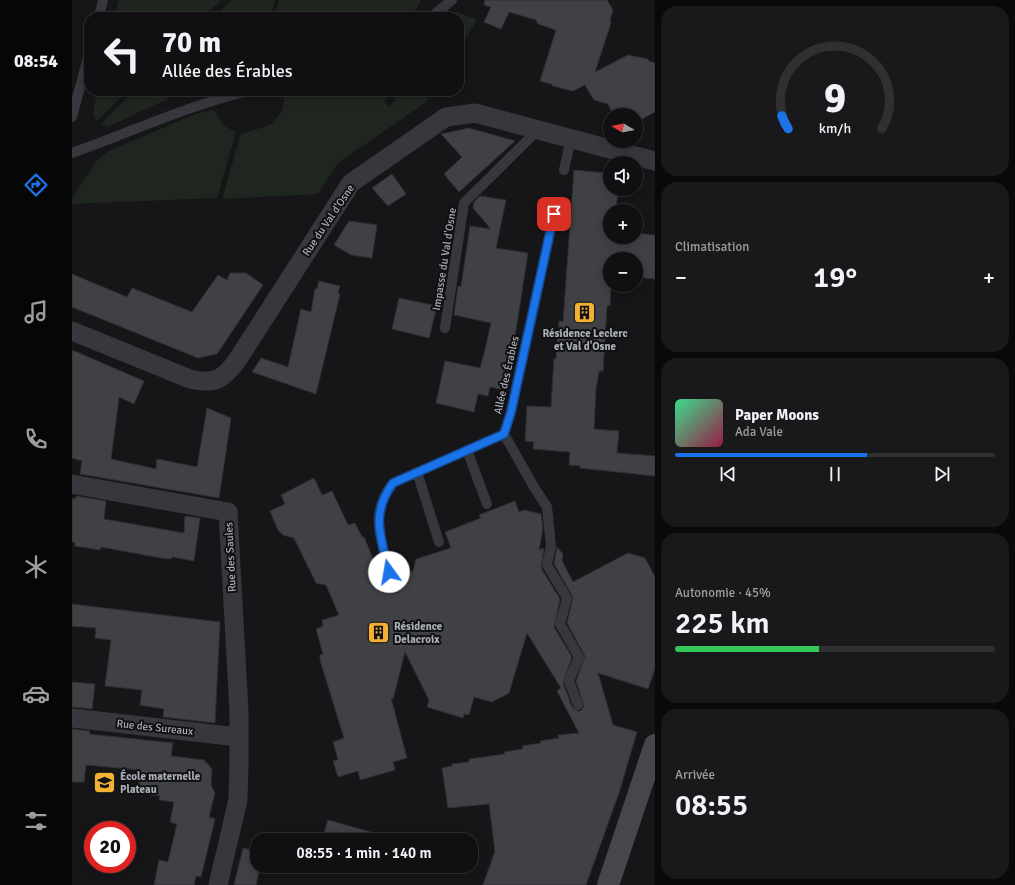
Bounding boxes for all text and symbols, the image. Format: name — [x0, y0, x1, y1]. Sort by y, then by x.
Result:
text: 70 m — [162, 26, 221, 60]
icon: left — [96, 28, 148, 80]
text: 08:54 — [14, 50, 58, 72]
text: Allée des Érables — [162, 60, 293, 82]
text: 9 — [824, 73, 846, 124]
north arrow — [603, 108, 643, 148]
map controls — [603, 108, 643, 292]
text: km/h — [819, 119, 851, 136]
button: sound — [603, 156, 643, 196]
icon: directions — [22, 171, 50, 199]
street label: Rue du Val d'Osne — [300, 182, 357, 258]
pin — [537, 197, 571, 231]
icon: arrive — [543, 203, 565, 225]
button: + — [603, 204, 643, 244]
street label: Impasse du Val d'Osne — [430, 207, 459, 311]
text: Climatisation — [675, 239, 749, 255]
button: − — [603, 252, 643, 292]
text: 19° — [813, 259, 857, 296]
text: − — [675, 264, 687, 291]
text: + — [983, 264, 995, 291]
icon: music — [22, 298, 50, 326]
building icon: Résidence Leclerc et Val d'Osne — [572, 300, 598, 326]
place label: Résidence Leclerc et Val d'Osne — [542, 327, 628, 353]
street label: Allée des Érables — [490, 334, 522, 415]
text: Paper Moons — [735, 406, 819, 424]
text: Ada Vale — [735, 424, 783, 440]
icon: phone — [22, 425, 50, 453]
icon: previous — [717, 463, 739, 485]
icon: pause — [824, 463, 846, 485]
icon: next — [931, 463, 953, 485]
street label: Rue des Saules — [222, 522, 239, 592]
position arrow — [368, 551, 410, 593]
icon: climate — [22, 553, 50, 581]
text: Autonomie · 45% — [675, 585, 771, 601]
text: 225 km — [675, 605, 770, 642]
building icon: Résidence Delacroix — [366, 619, 392, 645]
place label: Résidence Delacroix — [394, 620, 443, 646]
icon: car — [22, 680, 50, 708]
street label: Rue des Sureaux — [116, 717, 194, 738]
text: Arrivée — [675, 767, 715, 783]
school or university icon: École maternelle Plateau — [92, 769, 118, 795]
place label: École maternelle Plateau — [120, 769, 201, 796]
text: 08:55 — [675, 787, 748, 824]
icon: filters — [22, 807, 50, 835]
speed limit sign: 20 — [84, 821, 136, 873]
text: 08:55 · 1 min · 140 m — [297, 844, 431, 862]

